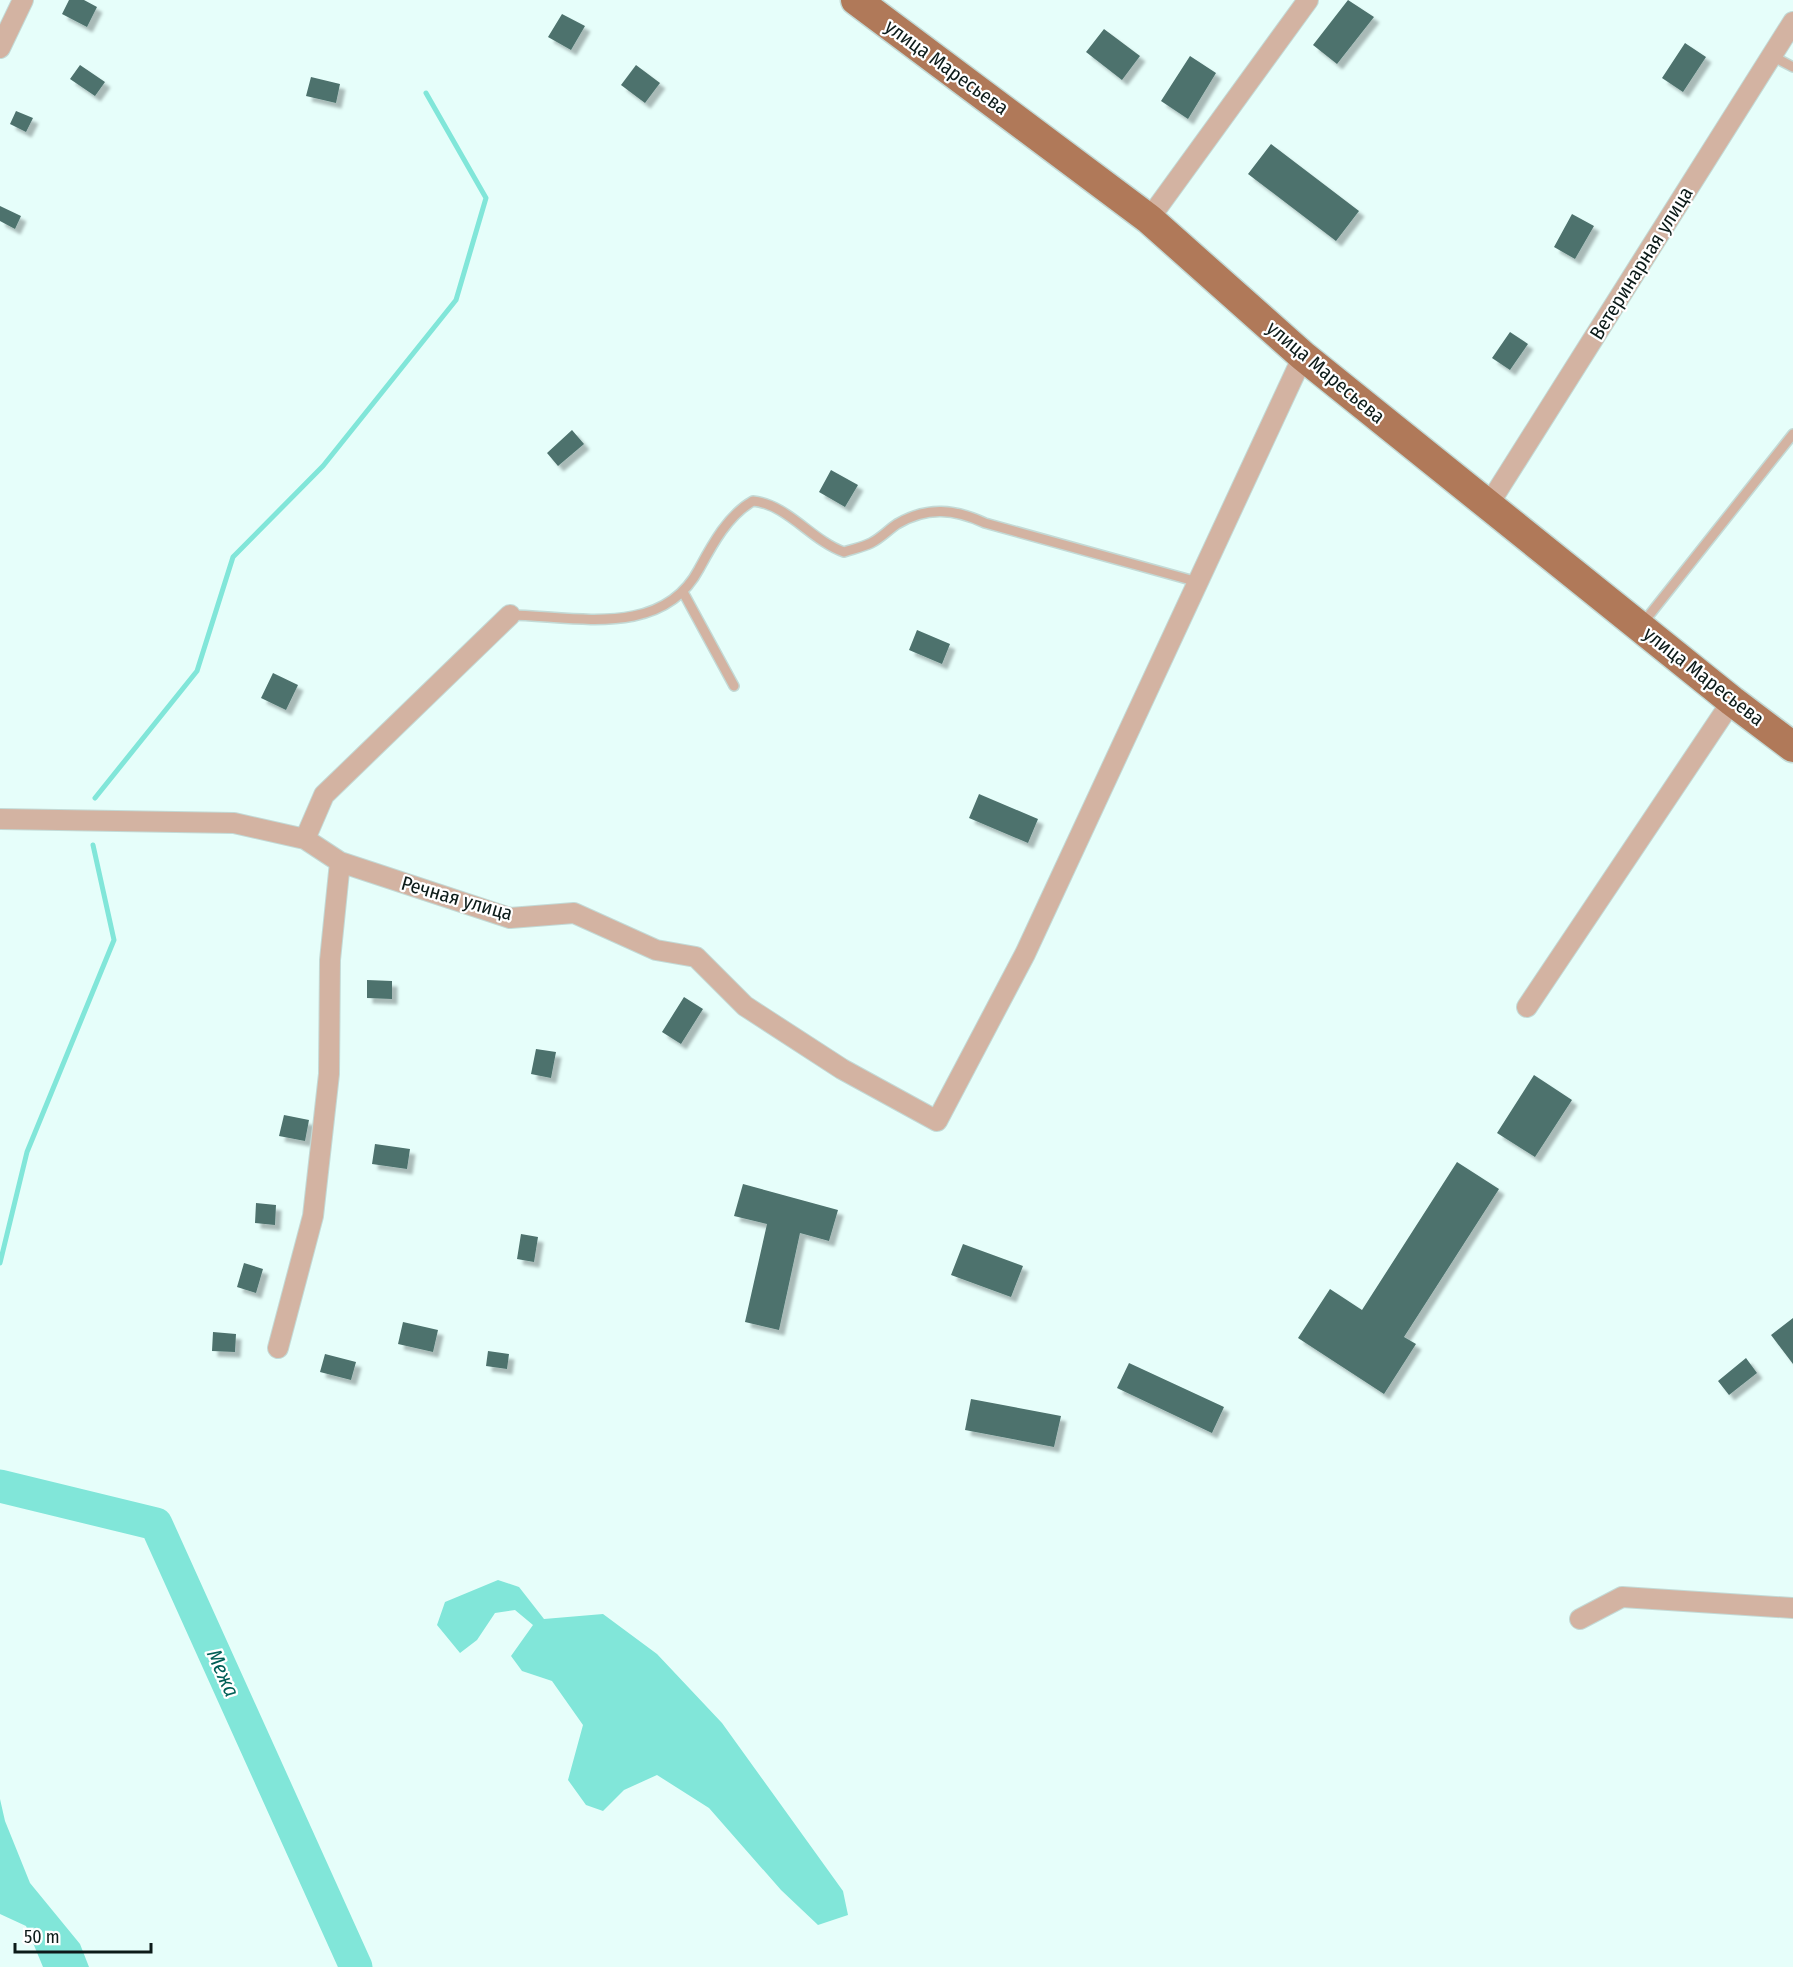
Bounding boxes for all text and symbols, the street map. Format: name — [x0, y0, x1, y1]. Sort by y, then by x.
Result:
street label: улица Маресьева — [881, 14, 1013, 120]
street label: Ветеринарная улица — [1584, 182, 1698, 344]
street label: улица Маресьева — [1262, 316, 1390, 428]
street label: улица Маресьева — [1639, 621, 1769, 731]
street label: Речная улица — [399, 871, 515, 925]
water label: Межа — [201, 1645, 245, 1701]
scale bar — [15, 1916, 152, 1954]
text: 50 m — [24, 1926, 60, 1948]

